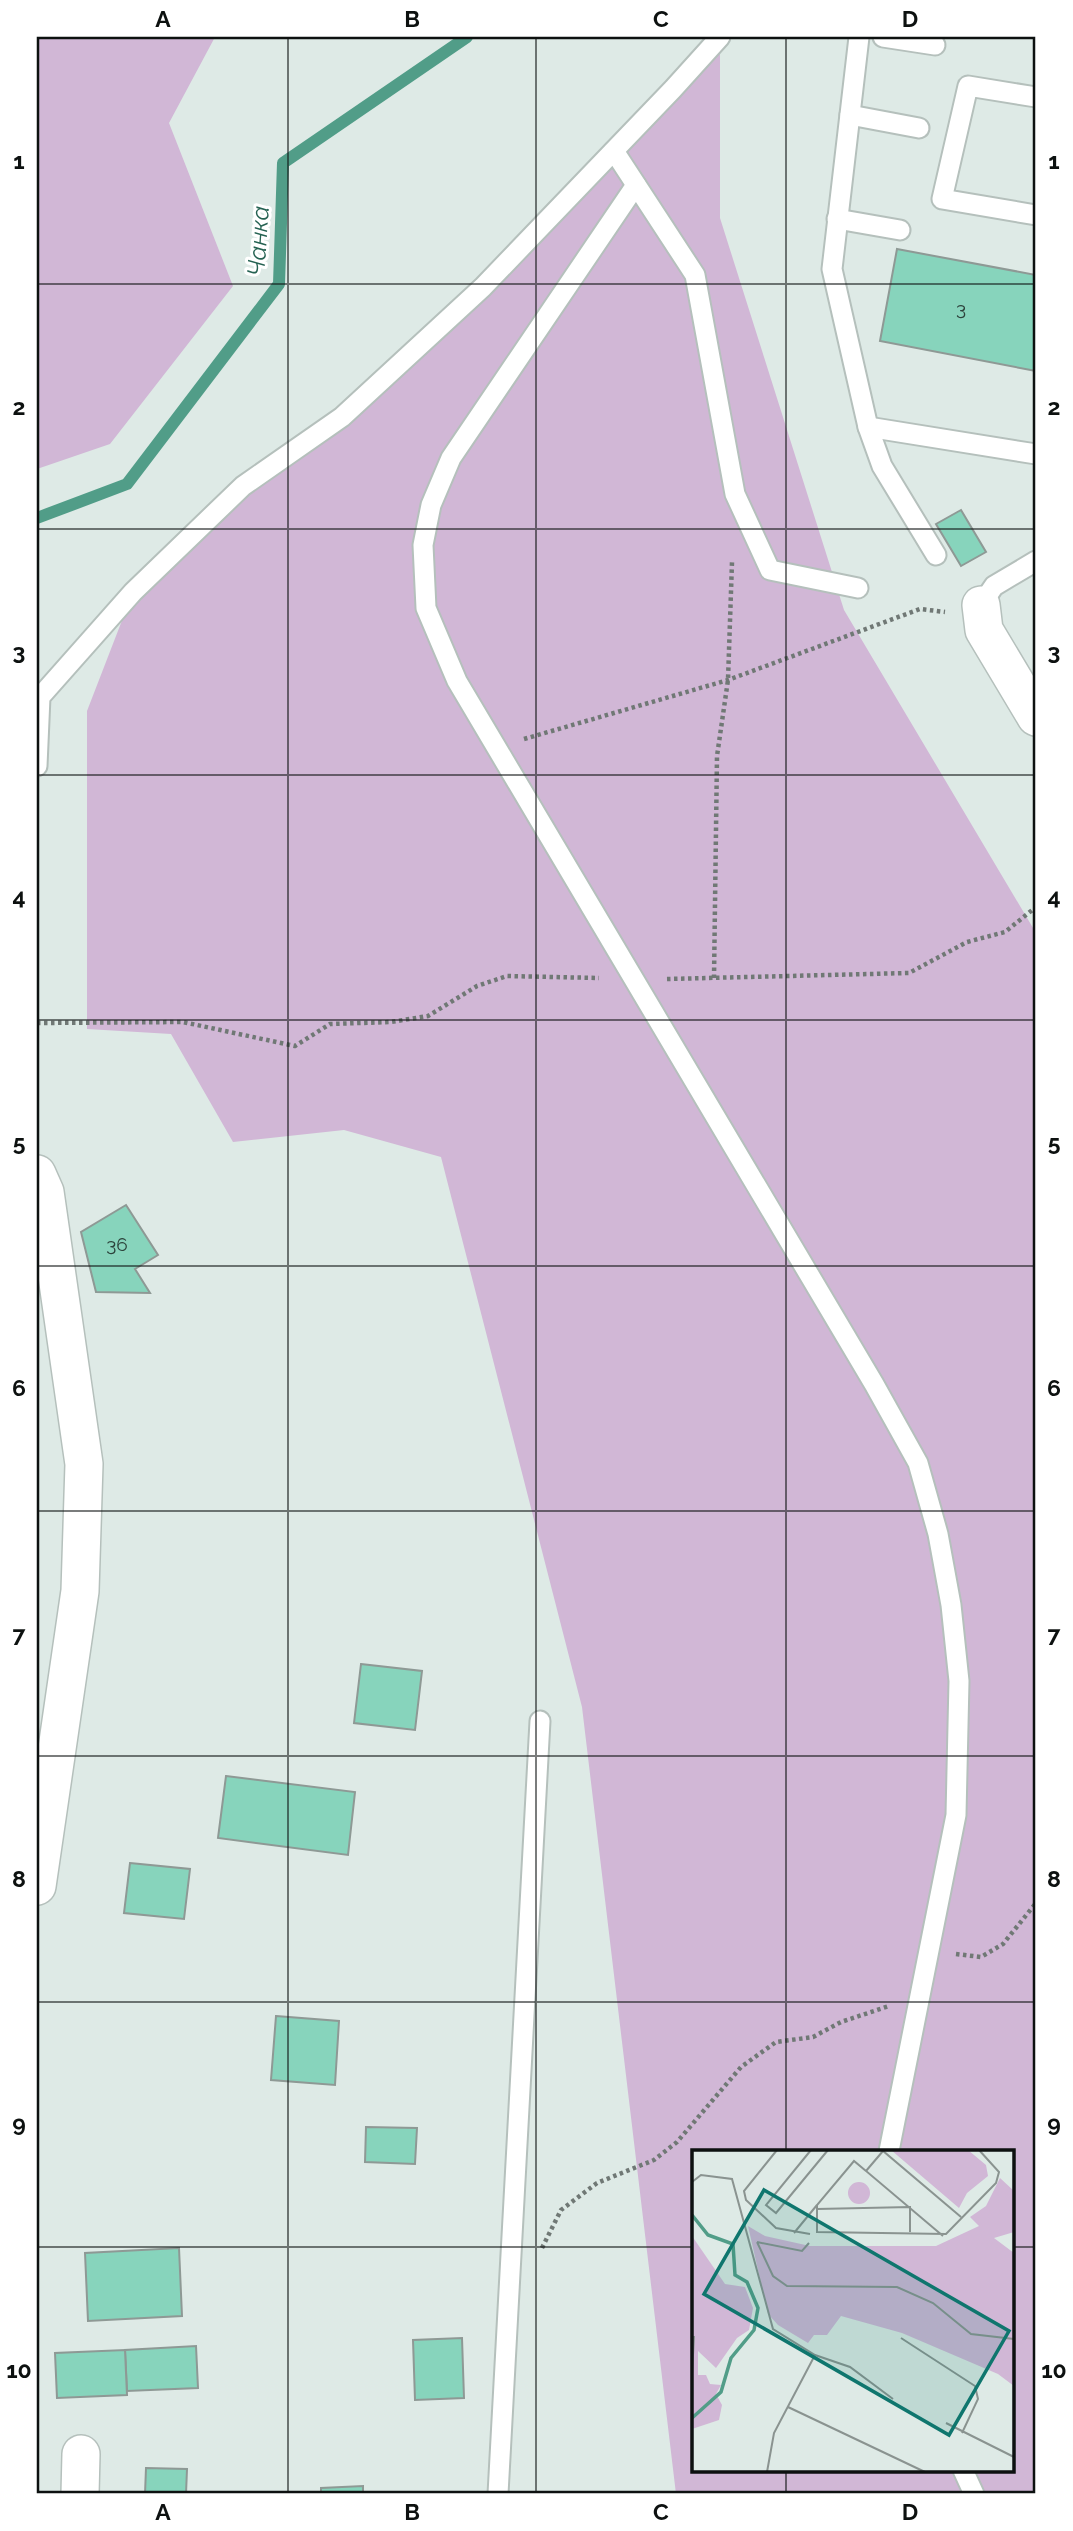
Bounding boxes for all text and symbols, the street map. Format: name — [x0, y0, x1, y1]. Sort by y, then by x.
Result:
text: A — [155, 5, 171, 32]
text: B — [404, 5, 420, 32]
text: C — [653, 5, 669, 32]
text: D — [902, 5, 918, 32]
text: 1 — [13, 147, 25, 174]
text: 1 — [1048, 147, 1060, 174]
water label: Чанка — [241, 205, 275, 277]
house number: 3 — [956, 297, 966, 319]
text: 2 — [13, 393, 25, 420]
text: 2 — [1048, 393, 1060, 420]
text: 3 — [13, 638, 25, 665]
text: 3 — [1048, 638, 1060, 665]
text: 4 — [12, 883, 26, 910]
text: 4 — [1047, 883, 1061, 910]
text: 5 — [13, 1129, 26, 1156]
text: 5 — [1048, 1129, 1061, 1156]
house number: 36 — [106, 1233, 128, 1255]
text: 6 — [12, 1374, 26, 1401]
text: 6 — [1047, 1374, 1061, 1401]
text: 7 — [13, 1620, 26, 1647]
text: 7 — [1048, 1620, 1061, 1647]
text: 8 — [12, 1865, 26, 1892]
text: 8 — [1047, 1865, 1061, 1892]
text: 9 — [12, 2110, 26, 2137]
text: 9 — [1047, 2110, 1061, 2137]
inset map — [692, 2150, 1014, 2472]
text: 10 — [6, 2356, 32, 2383]
text: 10 — [1041, 2356, 1067, 2383]
text: A — [155, 2498, 171, 2525]
text: B — [404, 2498, 420, 2525]
text: C — [653, 2498, 669, 2525]
text: D — [902, 2498, 918, 2525]

